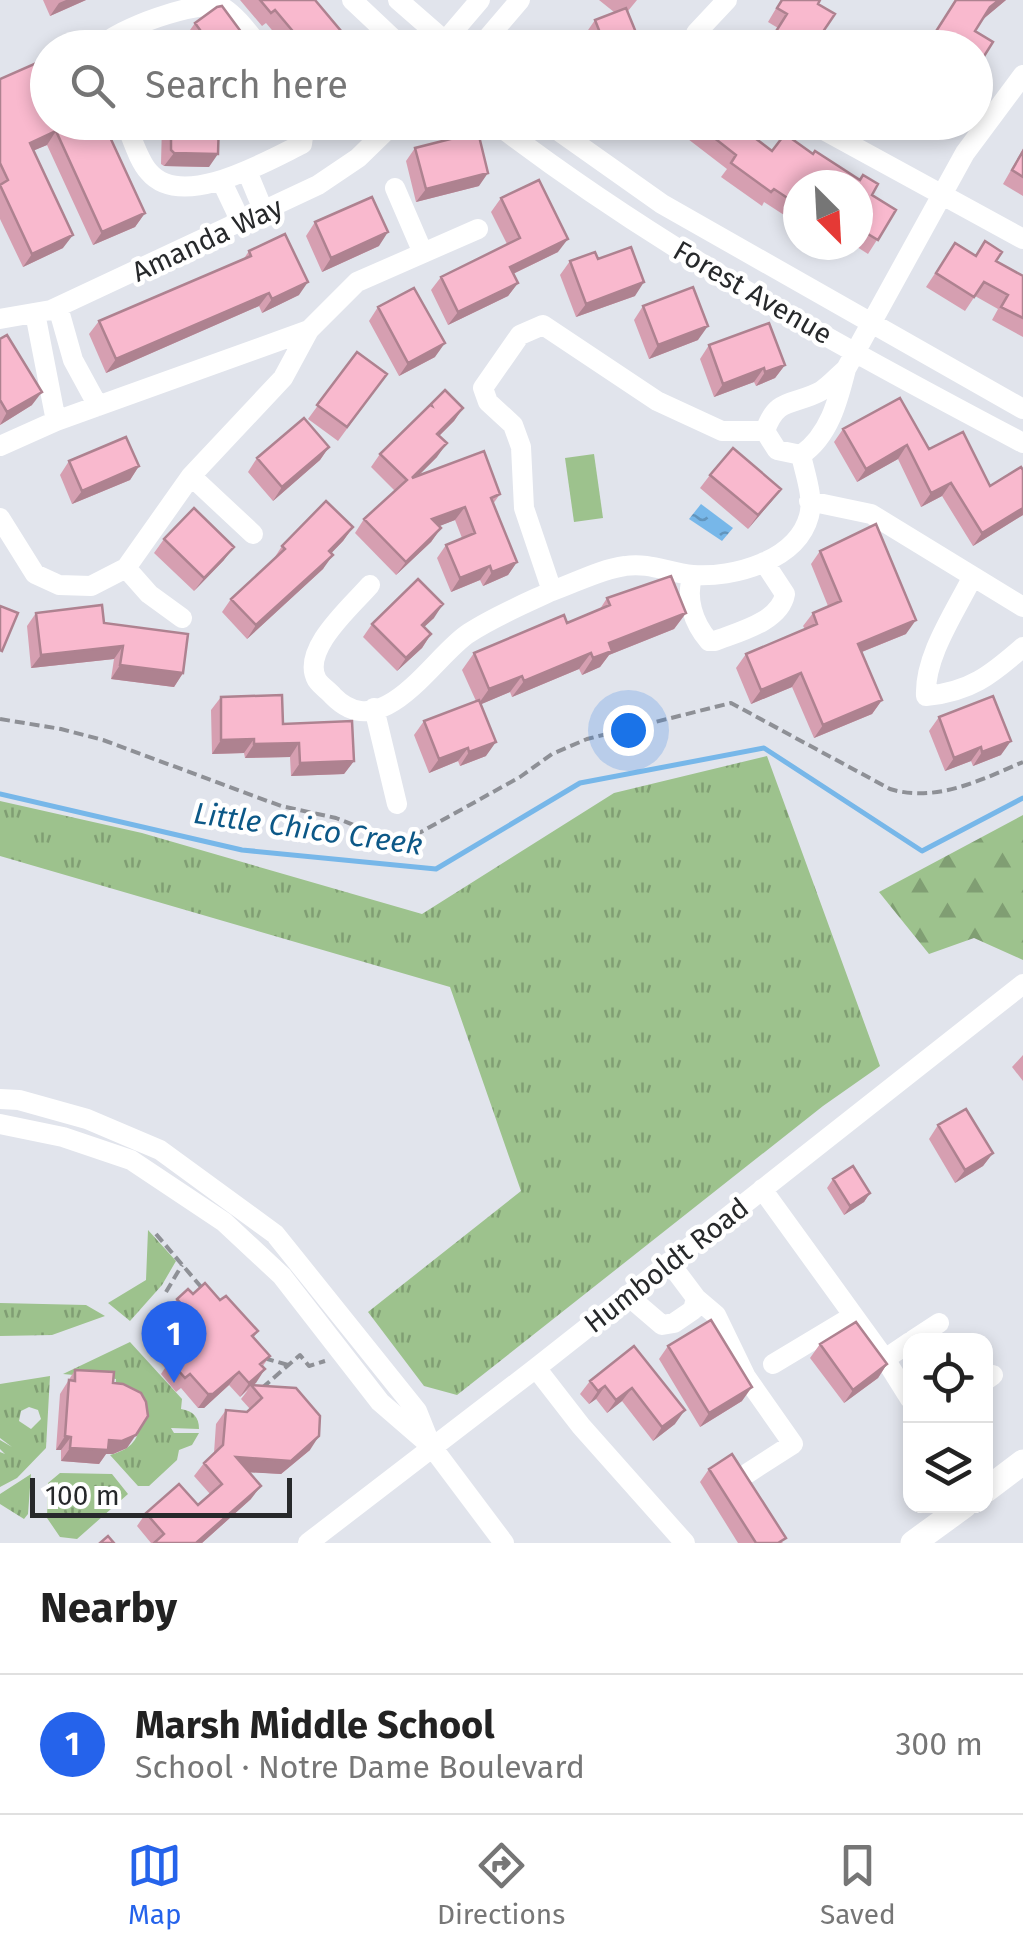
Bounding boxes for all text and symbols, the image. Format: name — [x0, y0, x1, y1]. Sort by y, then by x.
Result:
search box — [30, 30, 993, 140]
icon: search — [65, 58, 120, 113]
text: Search here — [145, 62, 348, 108]
north arrow — [783, 170, 873, 260]
street label: Amanda Way — [127, 190, 288, 289]
street label: Forest Avenue — [667, 234, 838, 351]
your location — [603, 705, 654, 756]
water label: Little Chico Creek — [191, 795, 425, 863]
street label: Humboldt Road — [578, 1191, 755, 1340]
pin: 1 — [142, 1300, 206, 1383]
map controls — [903, 1333, 993, 1513]
button: locate — [903, 1333, 993, 1423]
button: layers — [903, 1423, 993, 1513]
scale bar — [30, 1473, 292, 1518]
text: 100 m — [45, 1479, 120, 1512]
text: Nearby — [40, 1583, 177, 1633]
text: Marsh Middle School — [135, 1702, 495, 1748]
text: 1 — [65, 1725, 80, 1763]
text: 300 m — [895, 1725, 983, 1763]
text: School · Notre Dame Boulevard — [135, 1748, 585, 1786]
tab: Map — [127, 1838, 182, 1931]
tab: Directions — [437, 1838, 565, 1931]
tab: Saved — [820, 1838, 896, 1931]

